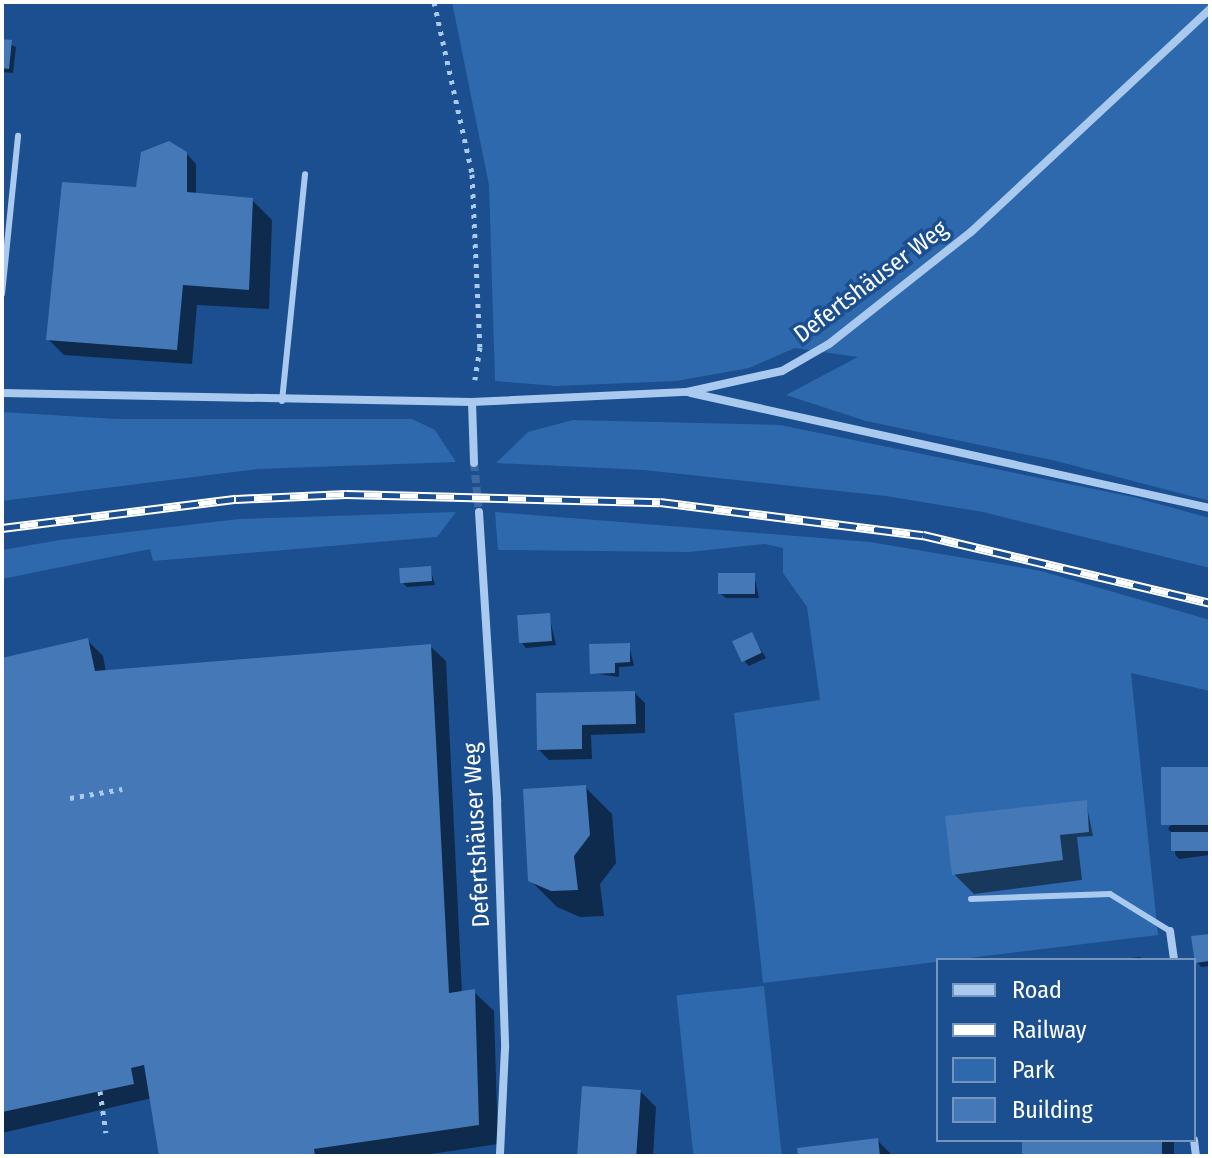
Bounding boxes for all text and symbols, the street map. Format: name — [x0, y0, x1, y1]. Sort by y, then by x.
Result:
street label: Defertshäuser Weg — [788, 215, 954, 349]
street label: Defertshäuser Weg — [458, 742, 496, 928]
legend — [936, 958, 1196, 1142]
text: Road — [1012, 976, 1062, 1004]
text: Railway — [1012, 1016, 1087, 1044]
text: Park — [1012, 1056, 1055, 1084]
text: Building — [1012, 1096, 1093, 1124]

